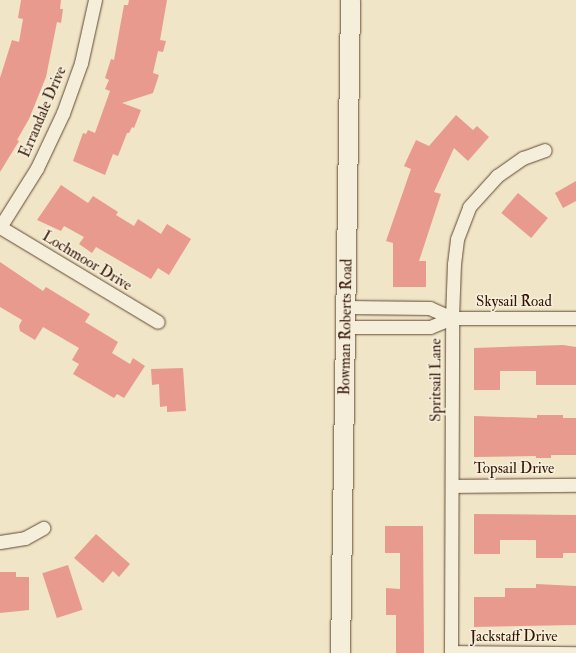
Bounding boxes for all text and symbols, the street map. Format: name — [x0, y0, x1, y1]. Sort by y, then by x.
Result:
street label: Errandale Drive — [16, 64, 70, 160]
street label: Lochmoor Drive — [39, 227, 135, 295]
street label: Bowman Roberts Road — [336, 259, 356, 395]
street label: Skysail Road — [476, 293, 552, 311]
street label: Spritsail Lane — [427, 338, 445, 422]
street label: Topsail Drive — [474, 460, 554, 478]
street label: Jackstaff Drive — [470, 628, 558, 646]

